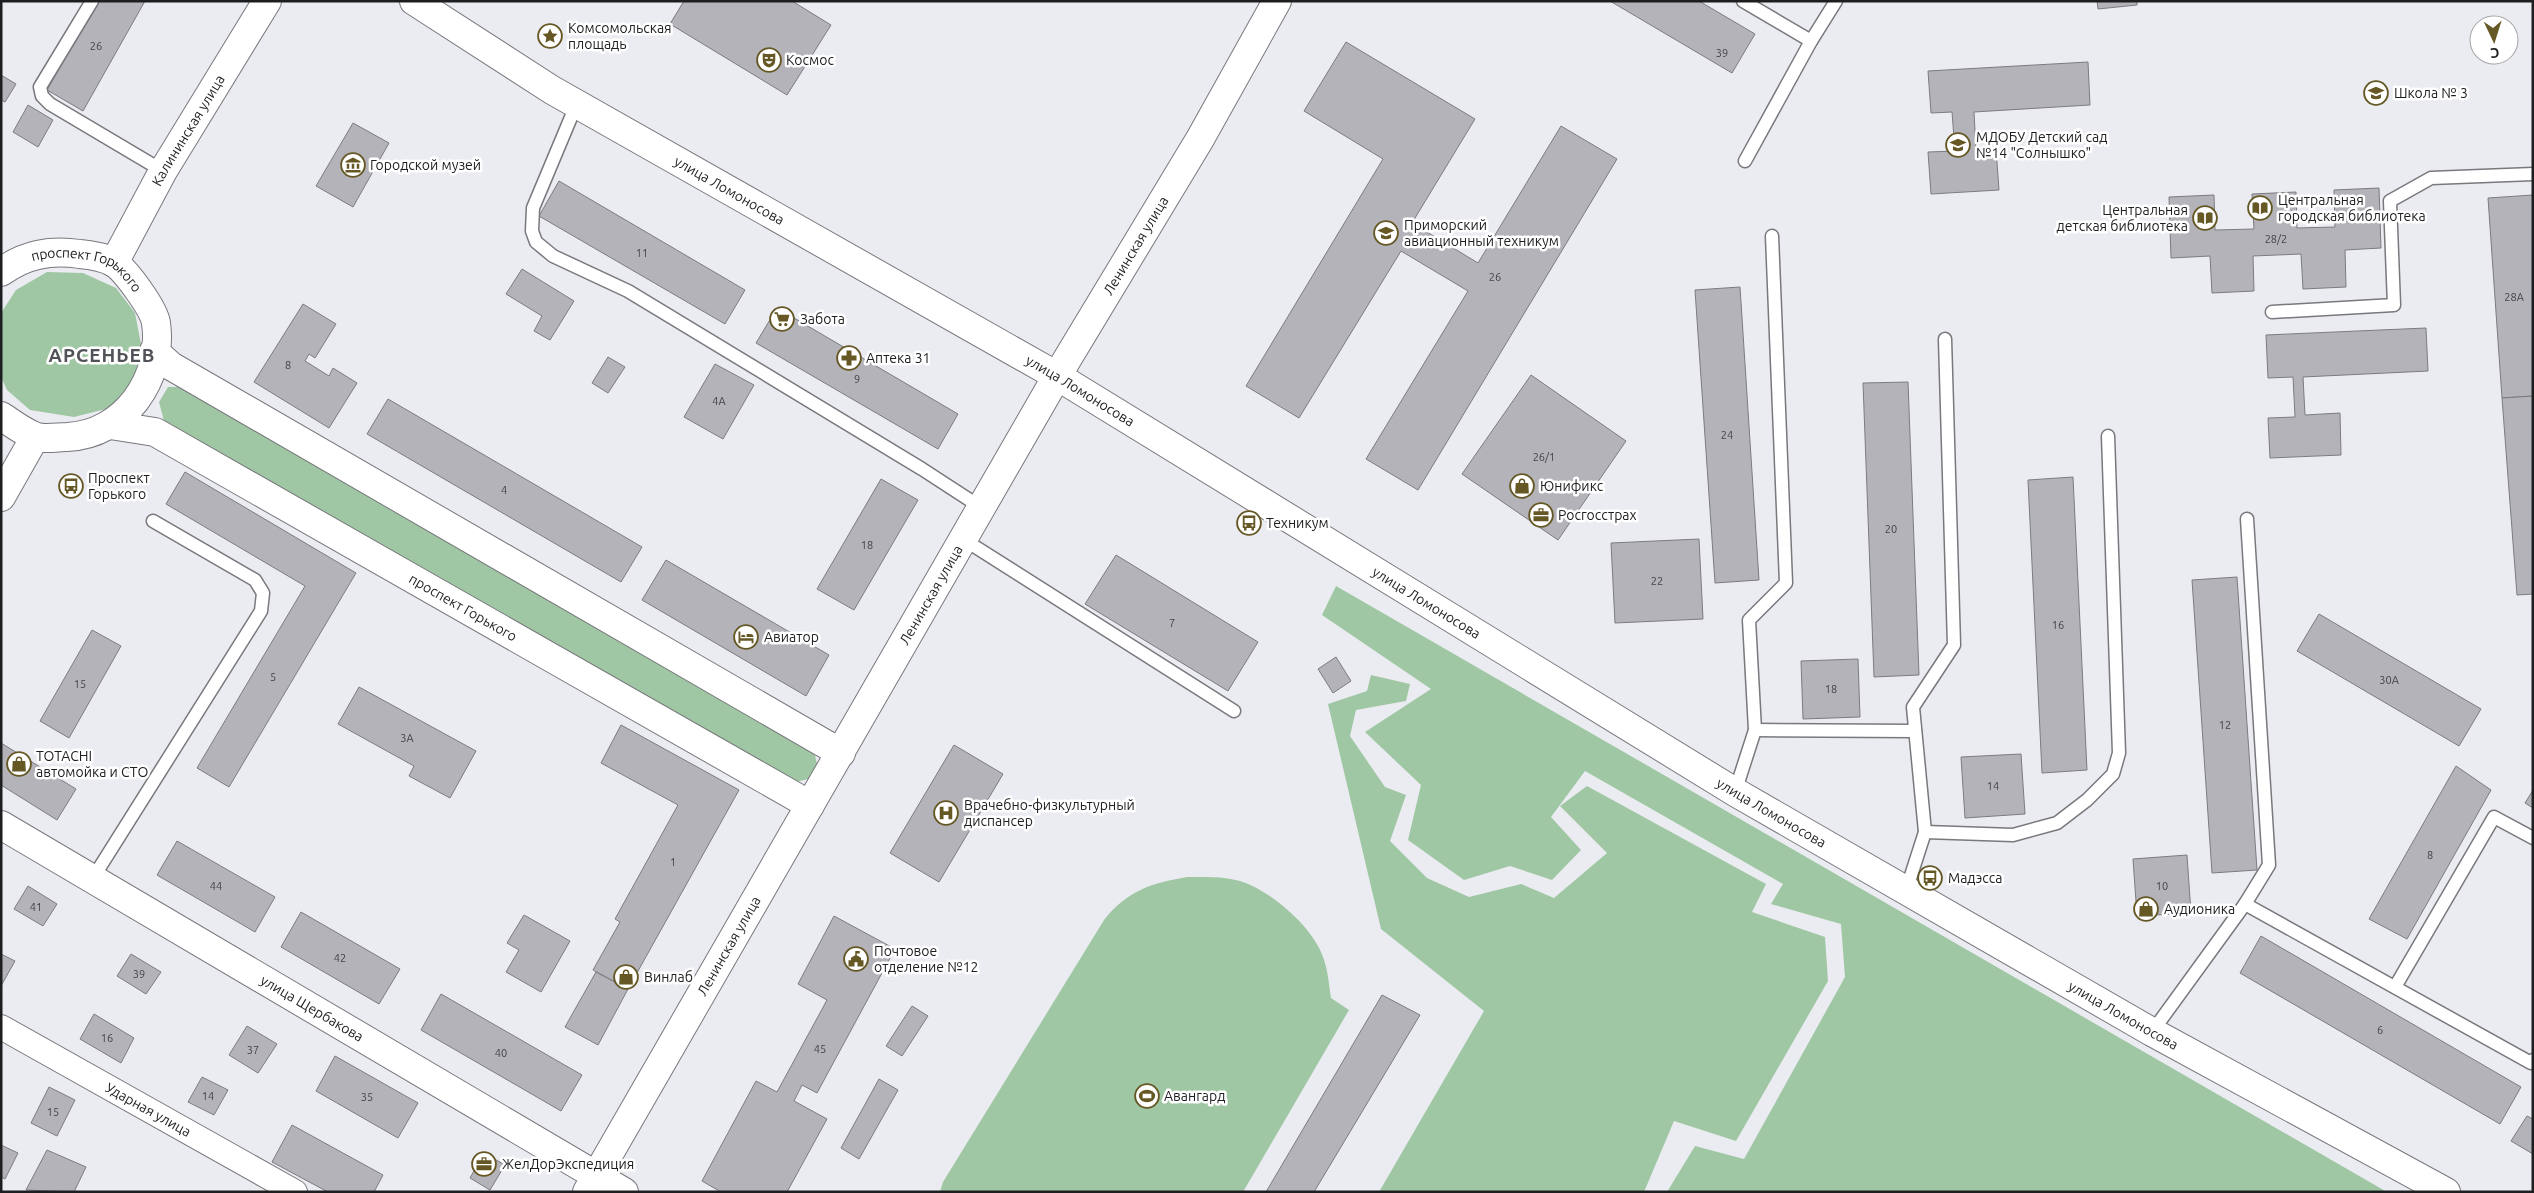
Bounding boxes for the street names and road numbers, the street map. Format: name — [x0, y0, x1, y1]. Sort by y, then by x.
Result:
street label: Калининская улица — [149, 72, 228, 189]
street label: улица Ломоносова — [671, 153, 787, 228]
street label: Ленинская улица — [1100, 193, 1172, 298]
street label: проспект Горького — [29, 245, 145, 295]
street label: улица Ломоносова — [1023, 352, 1137, 430]
street label: Ленинская улица — [896, 542, 966, 648]
street label: улица Ломоносова — [1369, 563, 1483, 642]
street label: проспект Горького — [406, 570, 520, 644]
street label: улица Ломоносова — [1714, 775, 1829, 851]
street label: Ленинская улица — [694, 893, 764, 998]
street label: улица Щербакова — [258, 972, 366, 1045]
street label: улица Ломоносова — [2066, 978, 2181, 1053]
street label: Ударная улица — [103, 1079, 194, 1140]

